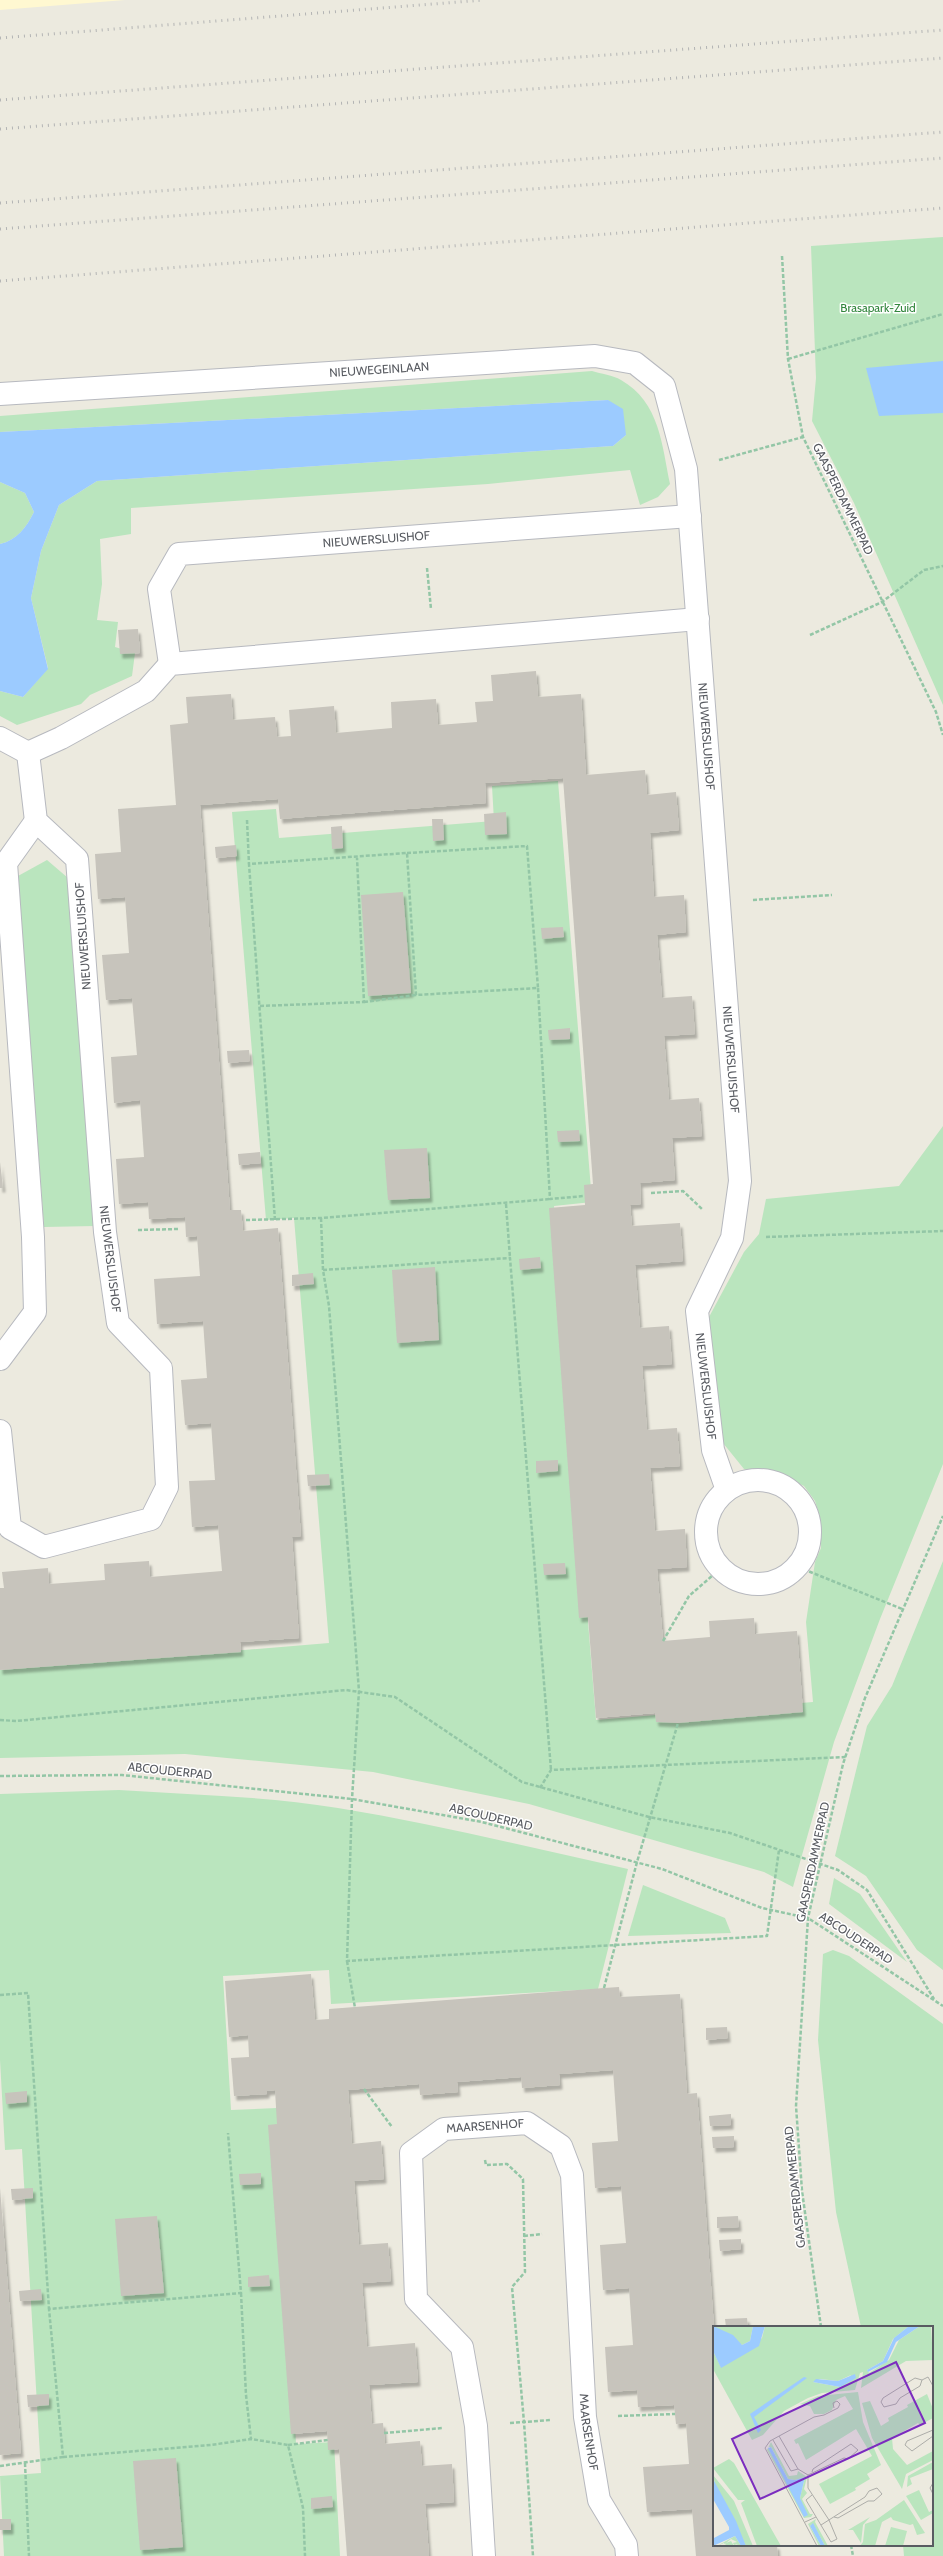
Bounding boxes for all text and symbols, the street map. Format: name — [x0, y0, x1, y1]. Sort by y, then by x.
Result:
park label: Brasapark-Zuid — [840, 300, 916, 315]
street label: NIEUWEGEINLAAN — [329, 359, 430, 380]
street label: GAASPERDAMMERPAD — [810, 440, 877, 557]
street label: NIEUWERSLUISHOF — [322, 527, 431, 550]
street label: NIEUWERSLUISHOF — [695, 682, 718, 791]
street label: NIEUWERSLUISHOF — [71, 881, 94, 990]
street label: NIEUWERSLUISHOF — [720, 1005, 743, 1115]
street label: NIEUWERSLUISHOF — [96, 1205, 125, 1314]
street label: NIEUWERSLUISHOF — [693, 1332, 720, 1441]
street label: ABCOUDERPAD — [127, 1759, 213, 1782]
street label: ABCOUDERPAD — [448, 1800, 534, 1833]
street label: GAASPERDAMMERPAD — [792, 1800, 833, 1923]
street label: ABCOUDERPAD — [817, 1908, 896, 1967]
street label: MAARSENHOF — [446, 2115, 525, 2136]
street label: GAASPERDAMMERPAD — [781, 2125, 808, 2249]
inset map — [713, 2326, 933, 2546]
street label: MAARSENHOF — [577, 2393, 602, 2473]

